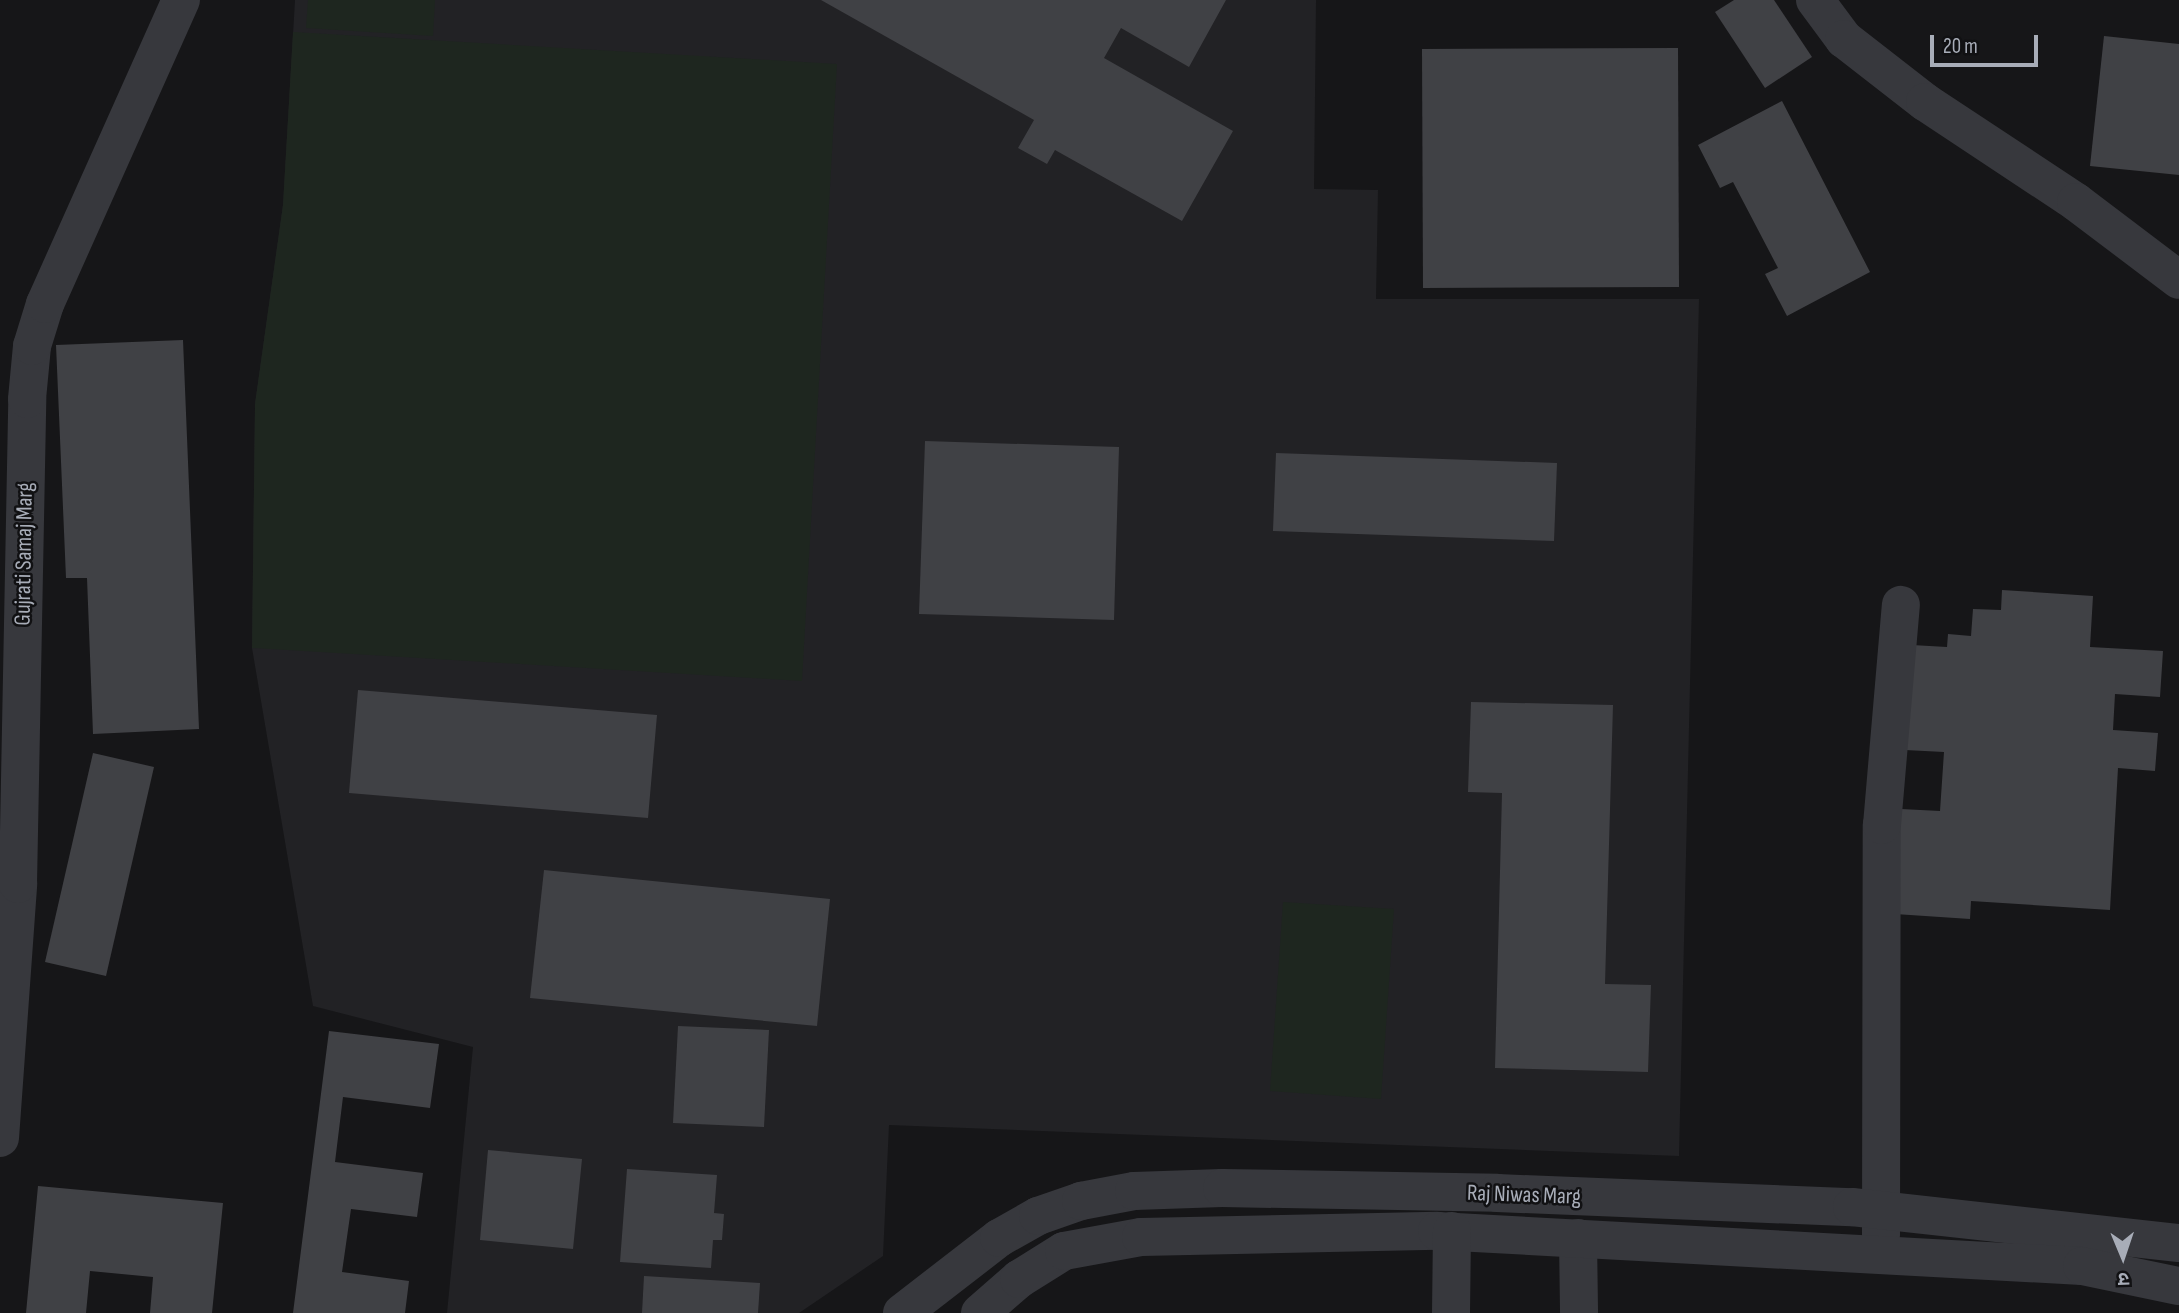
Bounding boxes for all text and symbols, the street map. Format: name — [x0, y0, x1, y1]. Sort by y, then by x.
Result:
scale bar — [1934, 21, 2042, 65]
text: 20 m — [1943, 34, 1978, 59]
street label: Gujrati Samaj Marg — [9, 482, 39, 626]
street label: Raj Niwas Marg — [1467, 1179, 1581, 1211]
north arrow — [2088, 1222, 2158, 1292]
text: उ — [2118, 1267, 2130, 1290]

